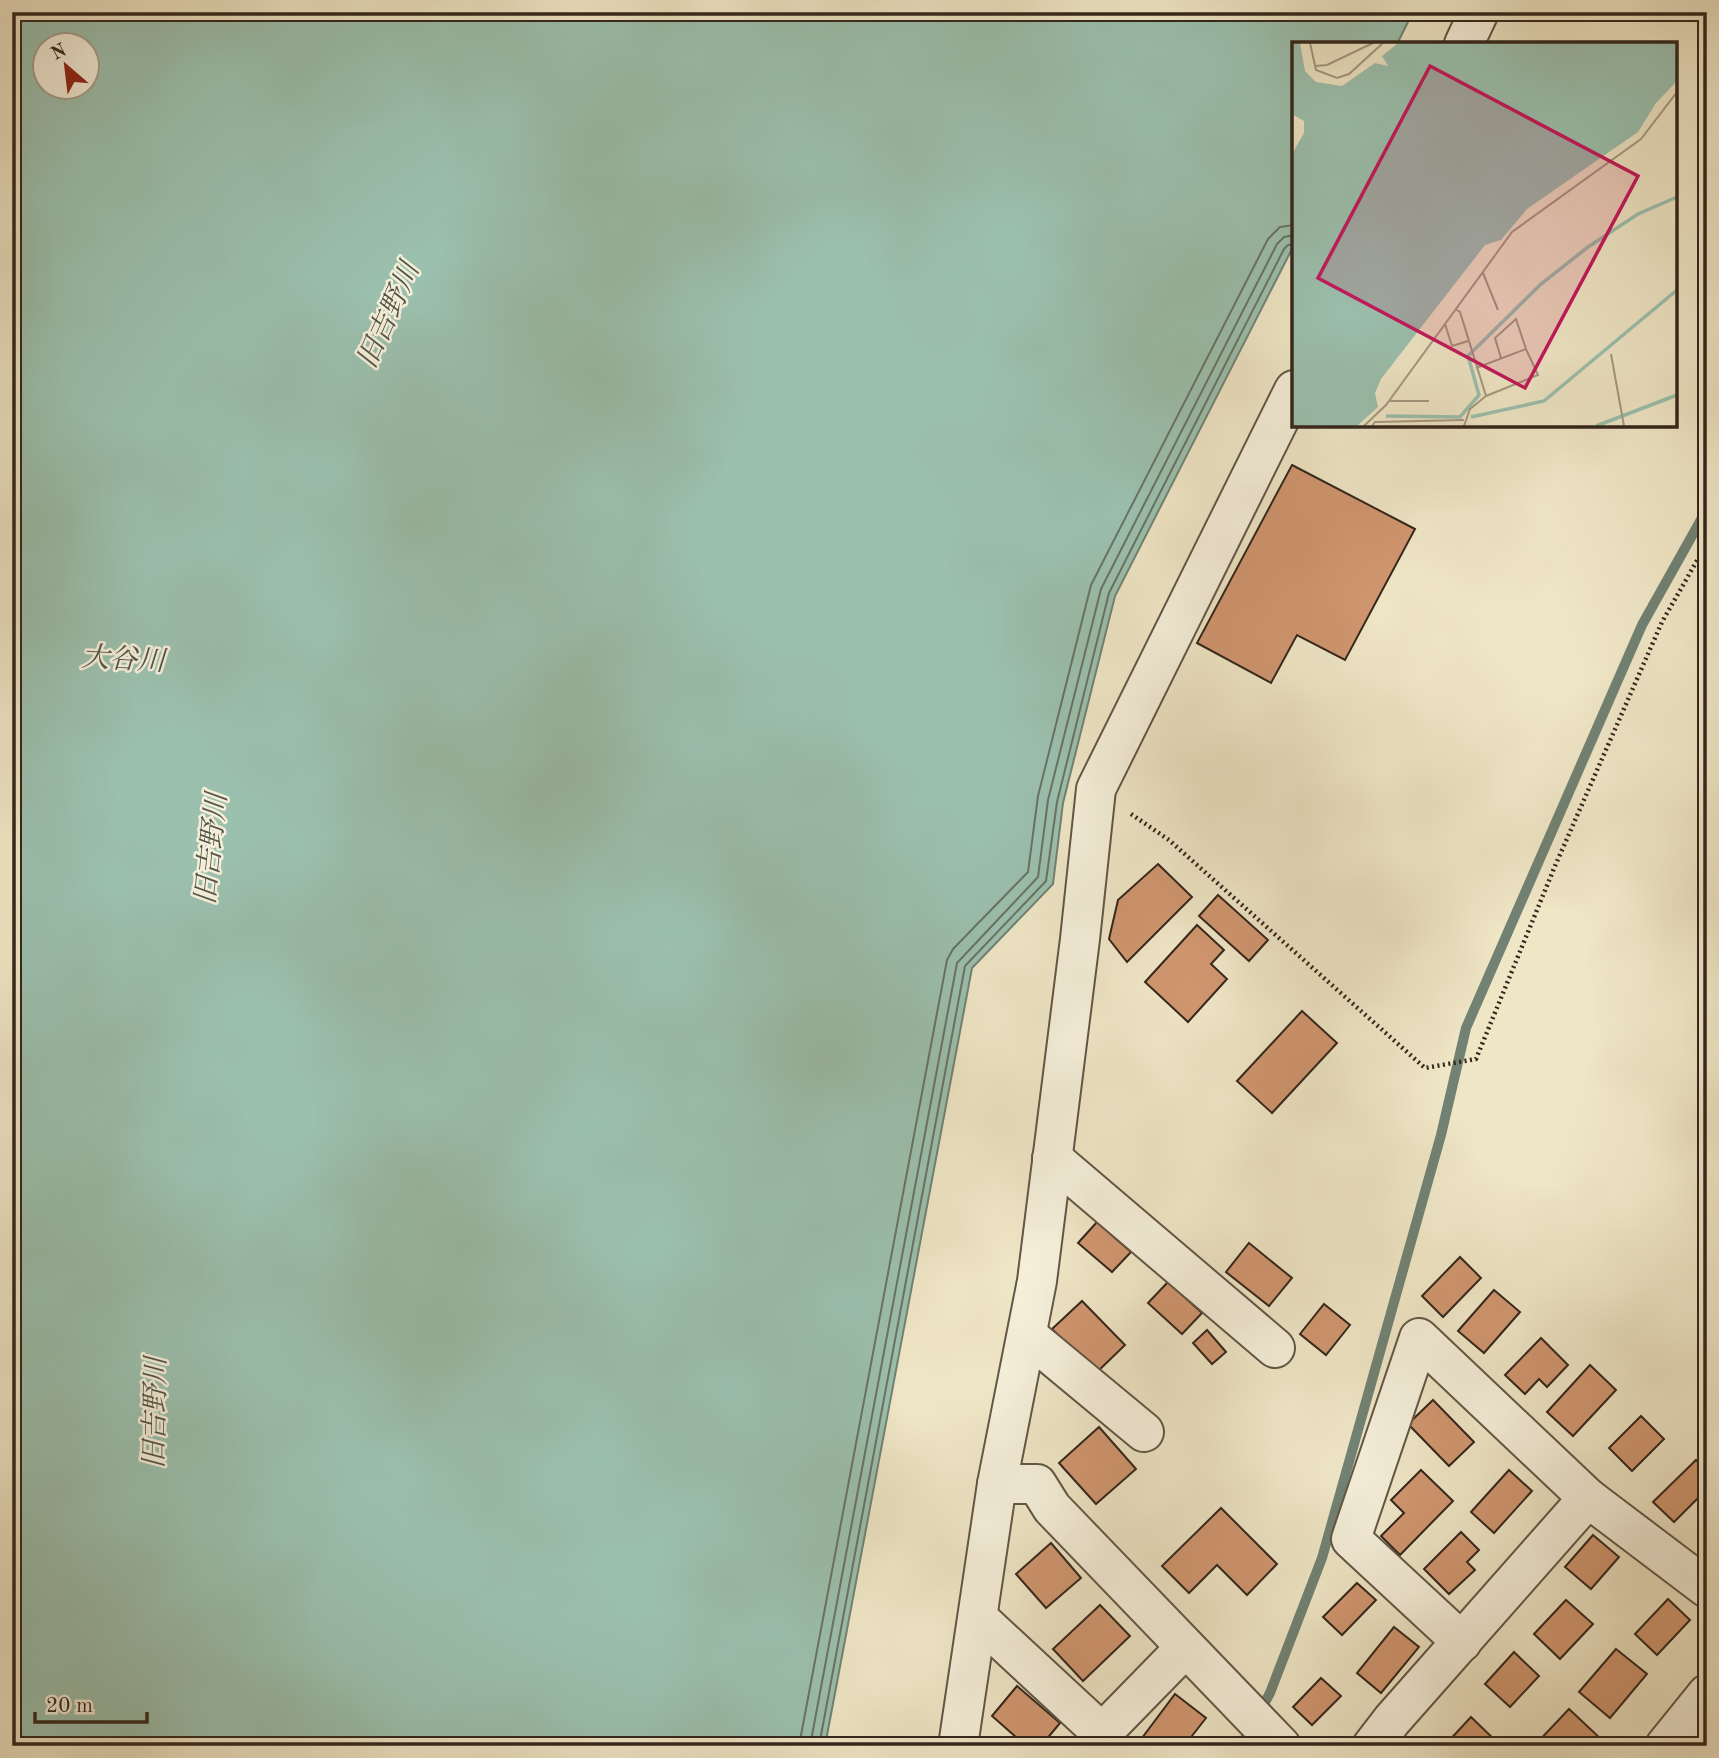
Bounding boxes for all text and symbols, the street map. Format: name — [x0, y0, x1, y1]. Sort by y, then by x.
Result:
north arrow — [32, 32, 102, 102]
text: N — [48, 41, 70, 65]
inset map — [1292, 42, 1677, 427]
water label: 旧吉野川 — [352, 255, 427, 373]
water label: 大谷川 — [80, 642, 169, 677]
water label: 旧吉野川 — [190, 789, 233, 906]
water label: 旧吉野川 — [139, 1354, 172, 1469]
scale bar — [35, 1681, 147, 1725]
text: 20 m — [46, 1696, 93, 1717]

